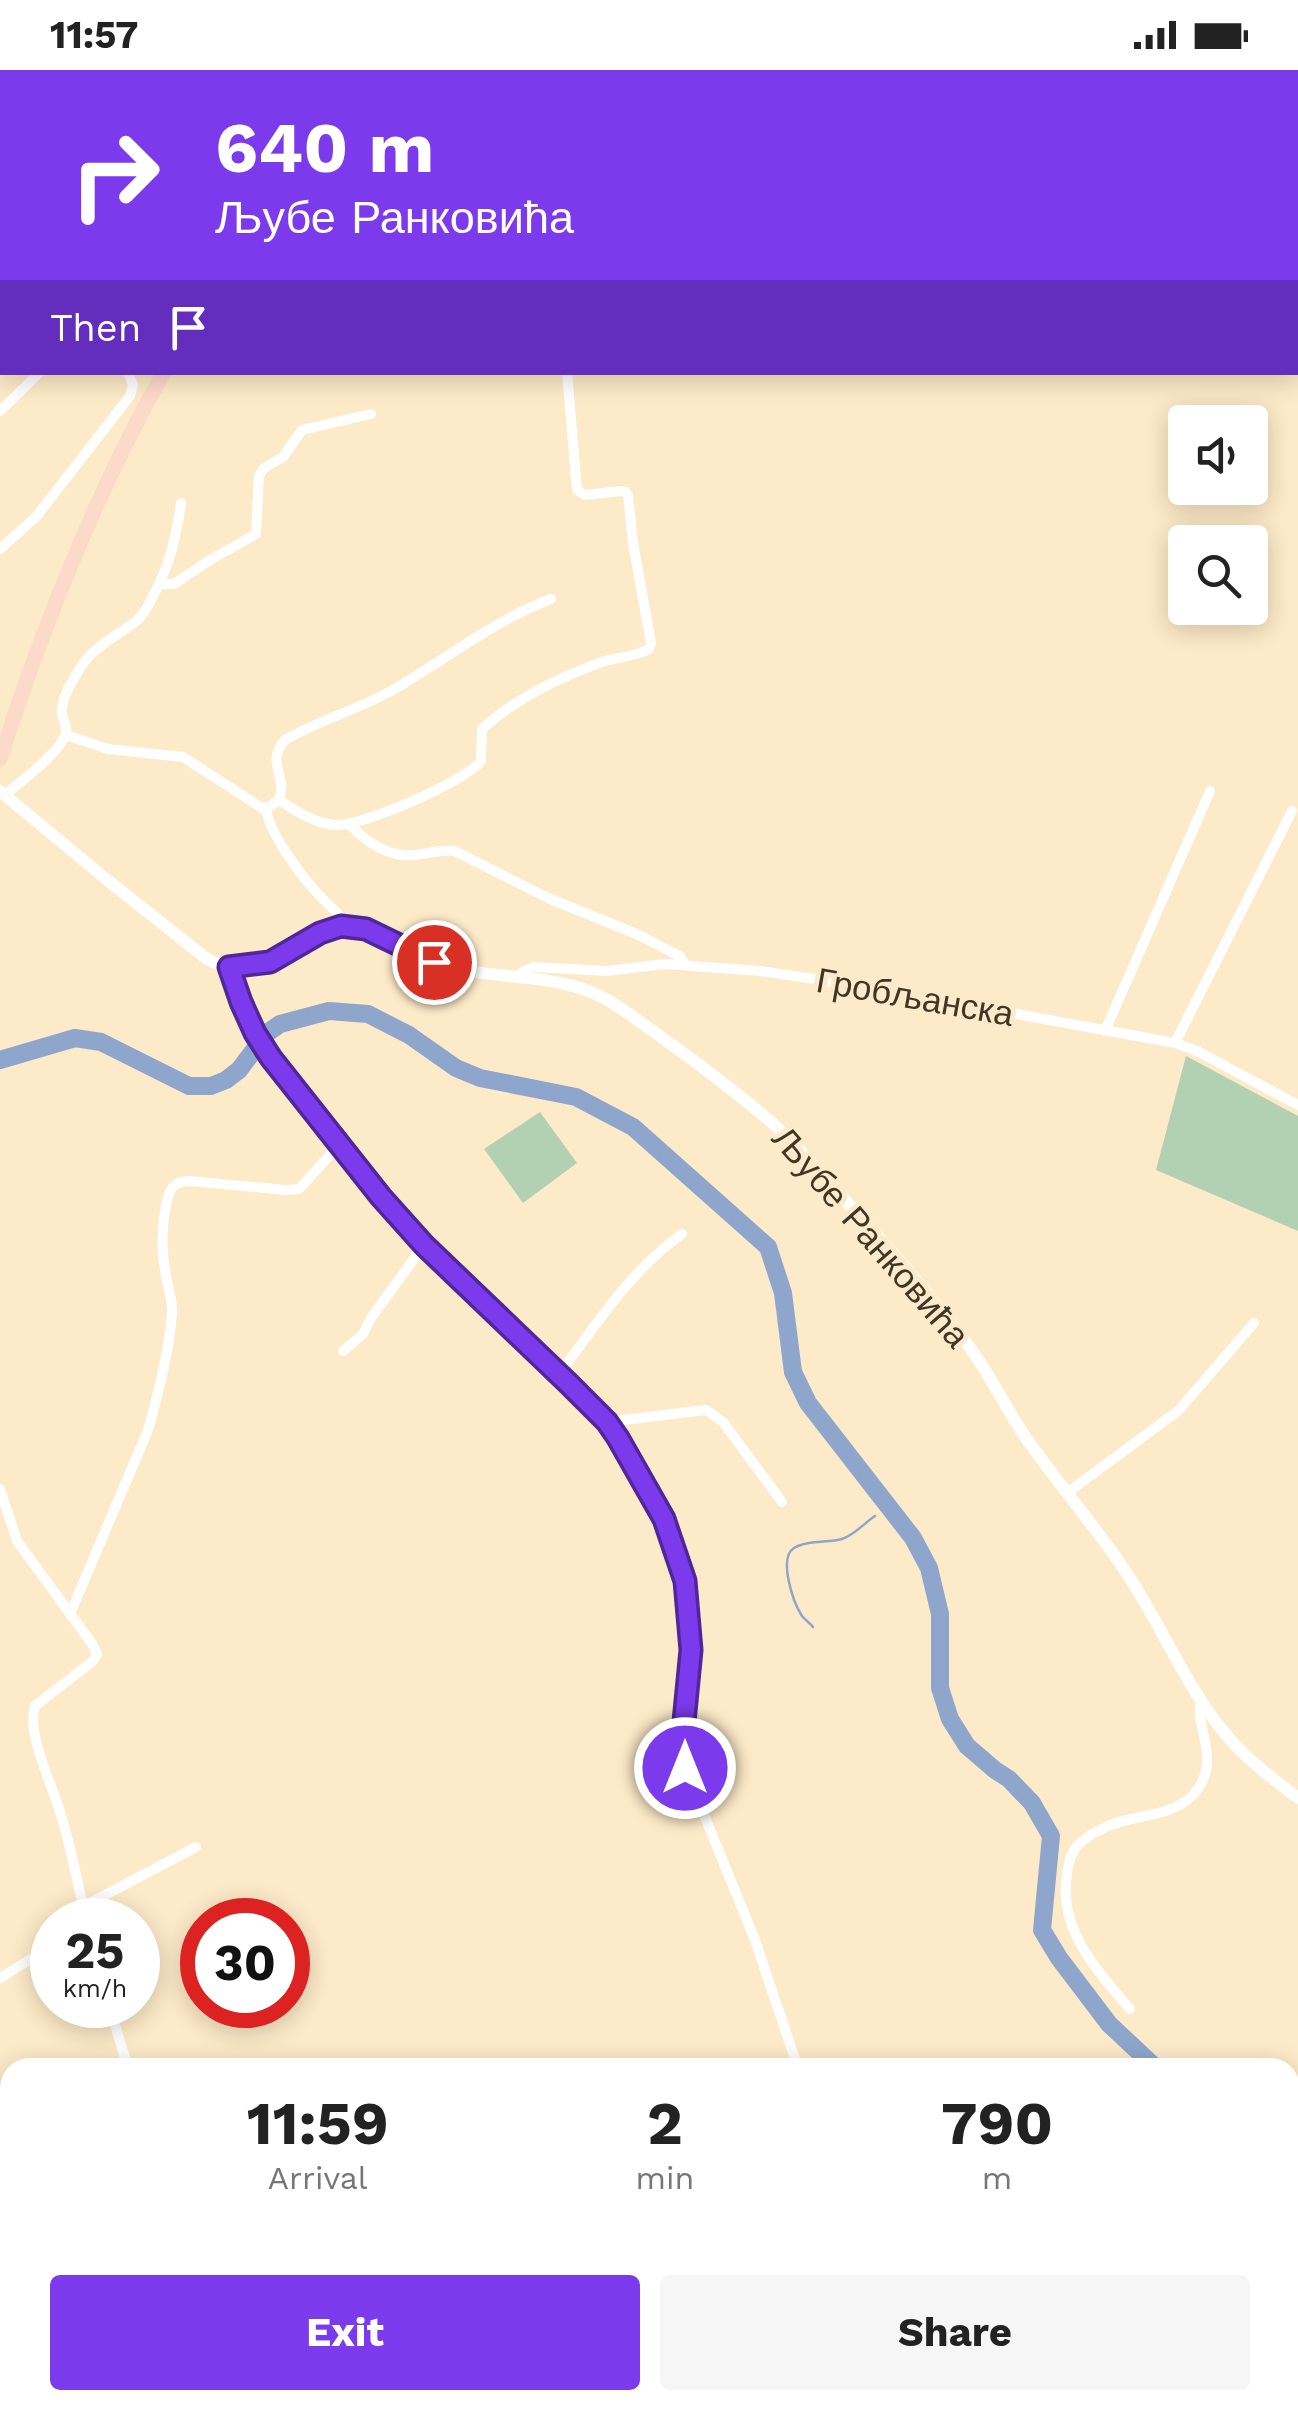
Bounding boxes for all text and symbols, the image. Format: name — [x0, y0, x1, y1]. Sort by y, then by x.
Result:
text: 11:57 — [50, 13, 138, 57]
text: 640 m — [215, 107, 434, 189]
icon: right — [50, 110, 180, 240]
text: Љубе Ранковића — [215, 191, 574, 244]
icon: arrive — [161, 300, 216, 355]
text: Then — [50, 306, 141, 350]
map controls — [1168, 405, 1268, 625]
button: sound — [1168, 405, 1268, 505]
button: search — [1168, 525, 1268, 625]
pin — [392, 920, 477, 1005]
icon: arrive — [407, 935, 462, 990]
street label: Гробљанска — [813, 959, 1017, 1035]
street label: Љубе Ранковића — [764, 1118, 979, 1357]
position arrow — [633, 1716, 737, 1820]
speed limit sign: 30 — [180, 1898, 310, 2028]
text: 25 — [66, 1921, 124, 1980]
text: km/h — [63, 1974, 127, 2003]
text: 11:59 — [247, 2088, 389, 2159]
text: 2 — [647, 2088, 683, 2159]
text: 790 — [941, 2088, 1053, 2159]
text: Arrival — [268, 2159, 368, 2197]
text: min — [635, 2159, 694, 2197]
text: m — [982, 2159, 1012, 2197]
button: Exit — [50, 2275, 640, 2390]
button: Share — [660, 2275, 1250, 2390]

